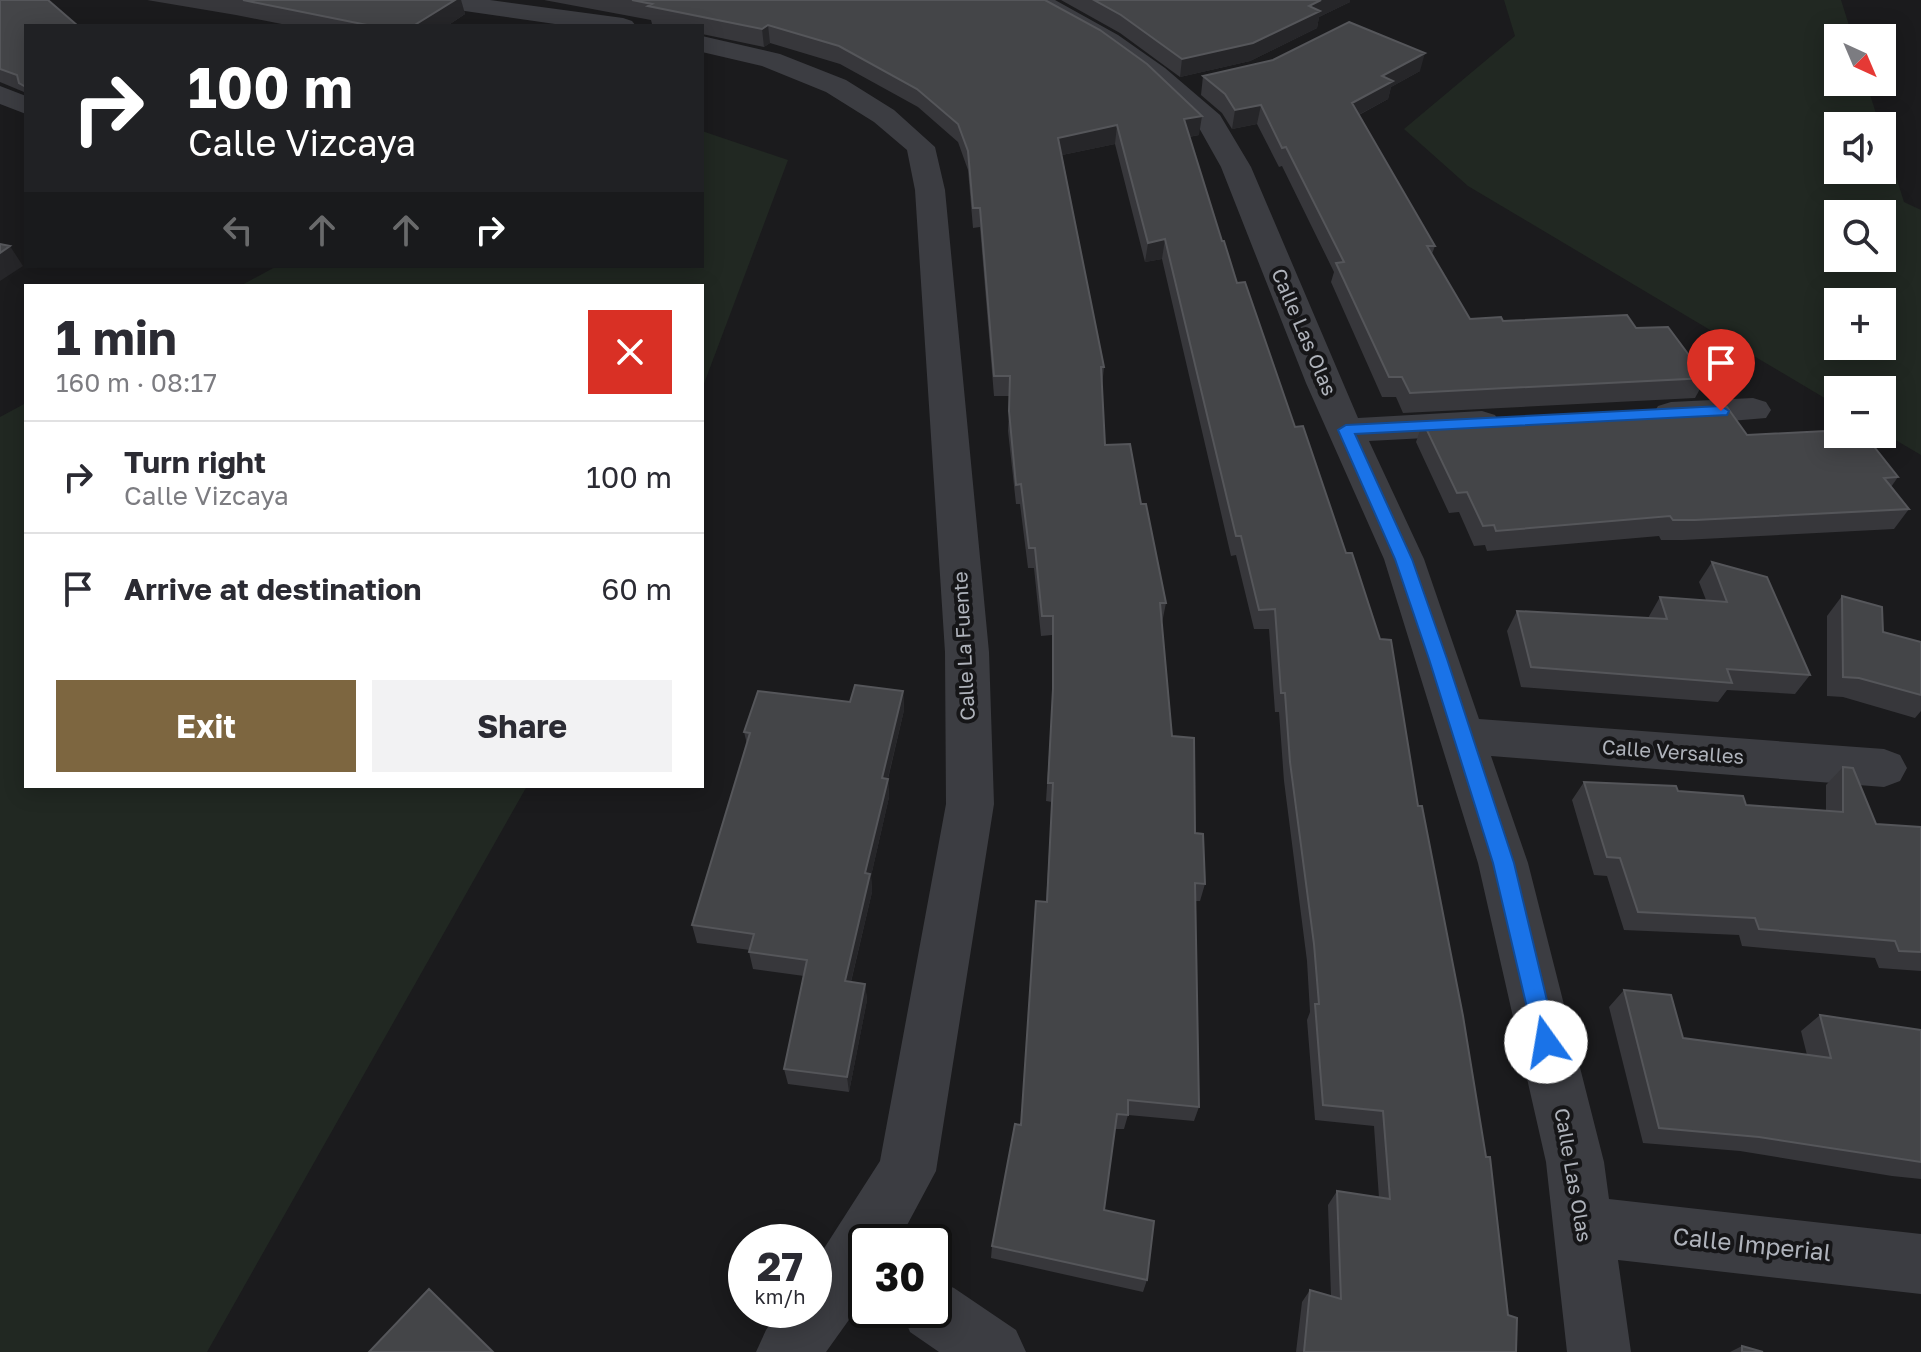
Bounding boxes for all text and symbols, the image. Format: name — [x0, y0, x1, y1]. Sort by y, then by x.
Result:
north arrow — [1824, 24, 1896, 96]
map controls — [1824, 24, 1896, 448]
text: 100 m — [188, 53, 353, 120]
icon: right — [56, 56, 160, 160]
button: sound — [1824, 112, 1896, 184]
text: Calle Vizcaya — [188, 121, 416, 164]
button: search — [1824, 200, 1896, 272]
icon: left — [216, 208, 260, 252]
icon: ahead — [300, 208, 344, 252]
icon: ahead — [384, 208, 428, 252]
icon: right — [468, 208, 512, 252]
street label: Calle Las Olas — [1267, 264, 1342, 399]
button: + — [1824, 288, 1896, 360]
text: 1 min — [56, 308, 177, 366]
button: close — [588, 310, 672, 394]
pin — [1687, 329, 1755, 411]
icon: arrive — [1699, 341, 1743, 385]
text: 160 m · 08:17 — [56, 367, 217, 398]
button: − — [1824, 376, 1896, 448]
text: Turn right — [124, 444, 266, 480]
icon: right — [56, 455, 100, 499]
text: 100 m — [586, 459, 672, 495]
text: Calle Vizcaya — [124, 480, 289, 511]
icon: arrive — [56, 567, 100, 611]
text: Arrive at destination — [124, 571, 421, 607]
text: 60 m — [601, 571, 672, 607]
street label: Calle La Fuente — [947, 571, 979, 721]
button: Exit — [56, 680, 356, 772]
button: Share — [372, 680, 672, 772]
street label: Calle Versalles — [1601, 734, 1745, 768]
position arrow — [1504, 1000, 1588, 1084]
street label: Calle Las Olas — [1550, 1106, 1598, 1244]
street label: Calle Imperial — [1671, 1221, 1833, 1266]
speed limit sign: 30 — [848, 1224, 952, 1328]
text: 27 — [757, 1242, 803, 1290]
text: km/h — [755, 1284, 805, 1308]

